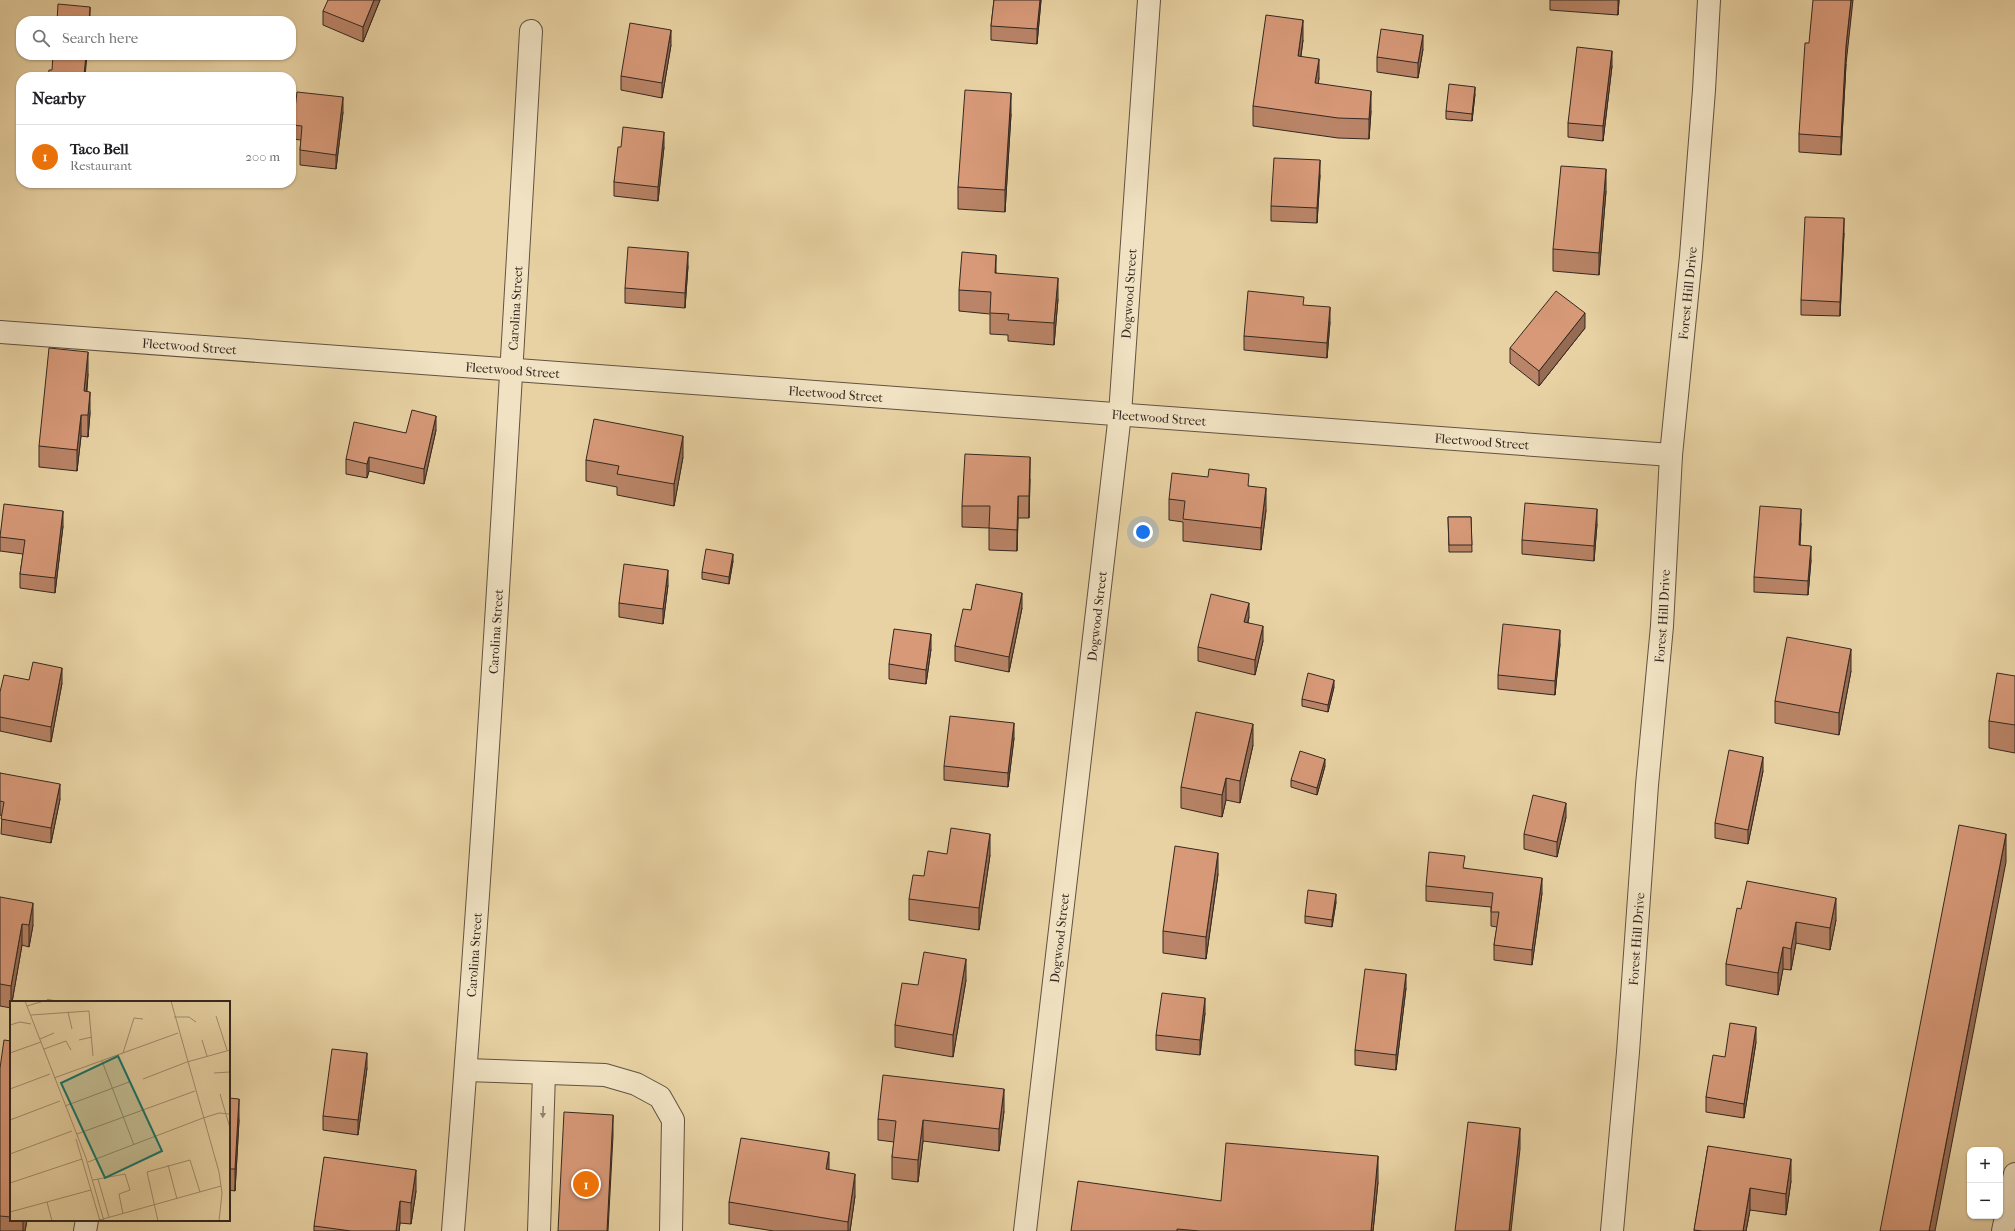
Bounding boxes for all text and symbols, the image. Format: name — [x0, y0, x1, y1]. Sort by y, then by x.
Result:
search box — [16, 16, 296, 60]
icon: search — [30, 27, 52, 49]
text: Search here — [62, 29, 138, 47]
text: Nearby — [32, 88, 86, 108]
text: Taco Bell — [70, 140, 129, 158]
text: 1 — [43, 149, 47, 164]
text: 200 m — [245, 149, 280, 164]
text: Restaurant — [70, 158, 132, 173]
street label: Forest Hill Drive — [1676, 245, 1700, 340]
street label: Dogwood Street — [1118, 248, 1140, 340]
street label: Carolina Street — [506, 265, 525, 351]
street label: Fleetwood Street — [142, 335, 238, 357]
street label: Fleetwood Street — [465, 359, 561, 381]
street label: Fleetwood Street — [788, 383, 884, 405]
street label: Fleetwood Street — [1111, 407, 1207, 429]
street label: Fleetwood Street — [1434, 431, 1530, 453]
your location — [1133, 522, 1153, 542]
street label: Forest Hill Drive — [1652, 568, 1673, 663]
street label: Dogwood Street — [1084, 570, 1110, 662]
street label: Carolina Street — [486, 588, 506, 674]
street label: Forest Hill Drive — [1626, 891, 1647, 986]
street label: Dogwood Street — [1047, 892, 1072, 984]
street label: Carolina Street — [464, 912, 485, 998]
inset map — [10, 1001, 230, 1221]
one-way arrow — [540, 1106, 546, 1119]
map controls — [1967, 1147, 2003, 1219]
button: + — [1967, 1147, 2003, 1183]
pin: 1 — [573, 1169, 599, 1199]
button: − — [1967, 1183, 2003, 1219]

